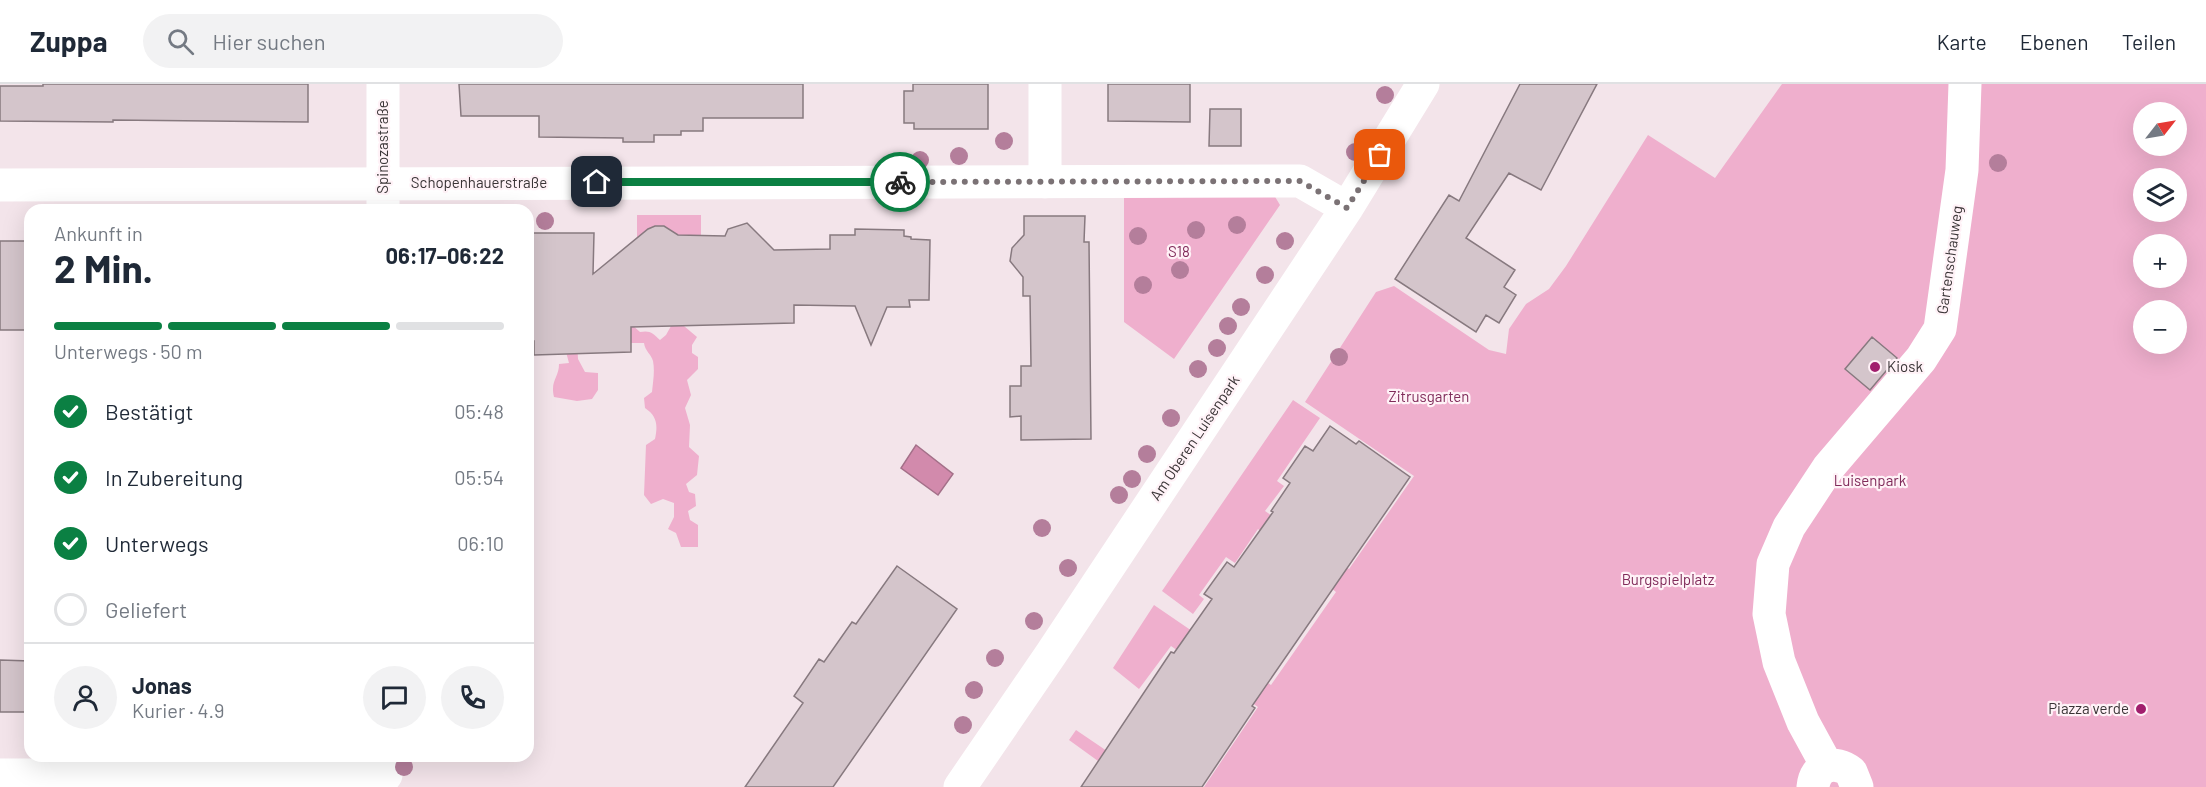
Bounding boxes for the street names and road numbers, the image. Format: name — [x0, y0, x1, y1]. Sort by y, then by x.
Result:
street label: Spinozastraße — [373, 100, 391, 194]
street label: Schopenhauerstraße — [411, 173, 547, 191]
street label: Gartenschauweg — [1933, 205, 1966, 315]
street label: Am Oberen Luisenpark — [1146, 371, 1243, 503]

